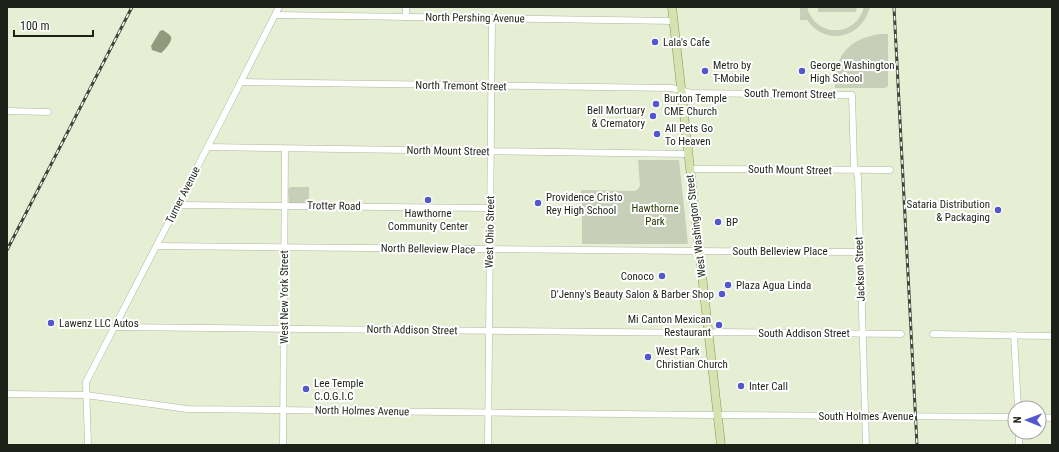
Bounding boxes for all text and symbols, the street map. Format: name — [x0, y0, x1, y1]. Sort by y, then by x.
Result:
street label: North Pershing Avenue — [425, 11, 525, 25]
scale bar — [14, 12, 93, 38]
text: 100 m — [20, 19, 50, 33]
place label: Lala's Cafe — [663, 36, 710, 49]
marker: Lala's Cafe — [650, 37, 660, 47]
place label: Metro by T-Mobile — [713, 59, 751, 85]
place label: George Washington High School — [810, 59, 895, 85]
marker: Metro by T-Mobile — [700, 66, 710, 76]
marker: George Washington High School — [797, 66, 807, 76]
street label: North Tremont Street — [415, 79, 507, 93]
street label: South Tremont Street — [744, 87, 836, 101]
place label: Burton Temple CME Church — [664, 92, 727, 118]
marker: Burton Temple CME Church — [651, 99, 661, 109]
place label: Bell Mortuary & Crematory — [587, 104, 645, 130]
marker: Bell Mortuary & Crematory — [648, 111, 658, 121]
place label: All Pets Go To Heaven — [665, 122, 713, 148]
marker: All Pets Go To Heaven — [652, 129, 662, 139]
street label: North Mount Street — [406, 144, 490, 158]
street label: South Mount Street — [748, 163, 832, 177]
street label: Turner Avenue — [163, 164, 203, 226]
street label: West Washington Street — [683, 174, 709, 278]
place label: Providence Cristo Rey High School — [546, 191, 623, 217]
marker: Hawthorne Community Center — [423, 195, 433, 205]
street label: West Ohio Street — [483, 196, 497, 268]
marker: Providence Cristo Rey High School — [533, 198, 543, 208]
place label: Sataria Distribution & Packaging — [907, 198, 990, 224]
street label: Trotter Road — [307, 199, 361, 213]
park label: Hawthorne Park — [631, 202, 679, 228]
marker: Sataria Distribution & Packaging — [993, 205, 1003, 215]
place label: Hawthorne Community Center — [388, 207, 469, 233]
place label: BP — [726, 216, 738, 229]
marker: BP — [713, 217, 723, 227]
street label: Jackson Street — [852, 236, 868, 302]
street label: North Belleview Place — [381, 242, 475, 256]
street label: South Belleview Place — [732, 245, 828, 258]
street label: West New York Street — [278, 250, 291, 344]
place label: Conoco — [621, 270, 654, 283]
marker: Conoco — [657, 271, 667, 281]
place label: Plaza Agua Linda — [736, 279, 811, 292]
marker: Plaza Agua Linda — [723, 280, 733, 290]
place label: D'Jenny's Beauty Salon & Barber Shop — [550, 288, 714, 301]
marker: D'Jenny's Beauty Salon & Barber Shop — [717, 289, 727, 299]
place label: Mi Canton Mexican Restaurant — [628, 313, 711, 339]
place label: Lawenz LLC Autos — [59, 317, 139, 330]
marker: Lawenz LLC Autos — [46, 318, 56, 328]
marker: Mi Canton Mexican Restaurant — [714, 320, 724, 330]
street label: North Addison Street — [366, 323, 458, 337]
street label: South Addison Street — [758, 327, 850, 340]
place label: West Park Christian Church — [656, 345, 728, 371]
marker: West Park Christian Church — [643, 352, 653, 362]
place label: Lee Temple C.O.G.I.C — [314, 377, 364, 403]
place label: Inter Call — [749, 380, 788, 393]
marker: Inter Call — [736, 381, 746, 391]
marker: Lee Temple C.O.G.I.C — [301, 384, 311, 394]
north arrow — [1007, 400, 1047, 440]
street label: North Holmes Avenue — [315, 404, 409, 418]
street label: South Holmes Avenue — [818, 410, 914, 423]
text: N — [1011, 416, 1024, 423]

